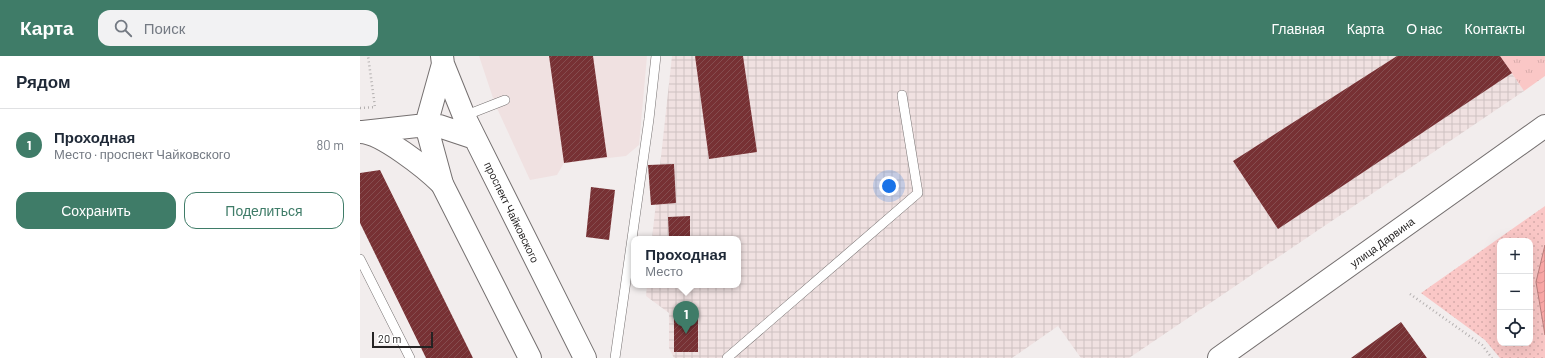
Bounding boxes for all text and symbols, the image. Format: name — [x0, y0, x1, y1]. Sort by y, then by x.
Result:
search box — [98, 10, 378, 46]
text: Карта — [20, 16, 74, 39]
icon: search — [112, 17, 134, 39]
text: Поиск — [144, 19, 185, 37]
text: Главная — [1272, 20, 1325, 37]
text: Карта — [1347, 20, 1384, 37]
text: О нас — [1406, 20, 1443, 37]
text: Контакты — [1465, 20, 1525, 37]
text: Рядом — [16, 71, 71, 91]
text: Проходная — [54, 128, 135, 146]
text: 1 — [27, 137, 31, 153]
text: 80 m — [317, 137, 344, 153]
text: Место · проспект Чайковского — [54, 146, 231, 162]
street label: проспект Чайковского — [482, 159, 542, 265]
your location — [879, 176, 899, 196]
button: Сохранить — [16, 192, 176, 229]
button: Поделиться — [184, 192, 344, 229]
street label: улица Дарвина — [1347, 214, 1417, 270]
popup — [631, 236, 741, 288]
map controls — [1497, 238, 1533, 346]
button: + — [1497, 238, 1533, 274]
text: Проходная — [645, 245, 727, 263]
text: Место — [645, 263, 683, 279]
button: − — [1497, 274, 1533, 310]
pin: 1 — [673, 301, 699, 334]
button: locate — [1497, 310, 1533, 346]
scale bar — [372, 330, 433, 349]
text: 20 m — [378, 332, 401, 345]

